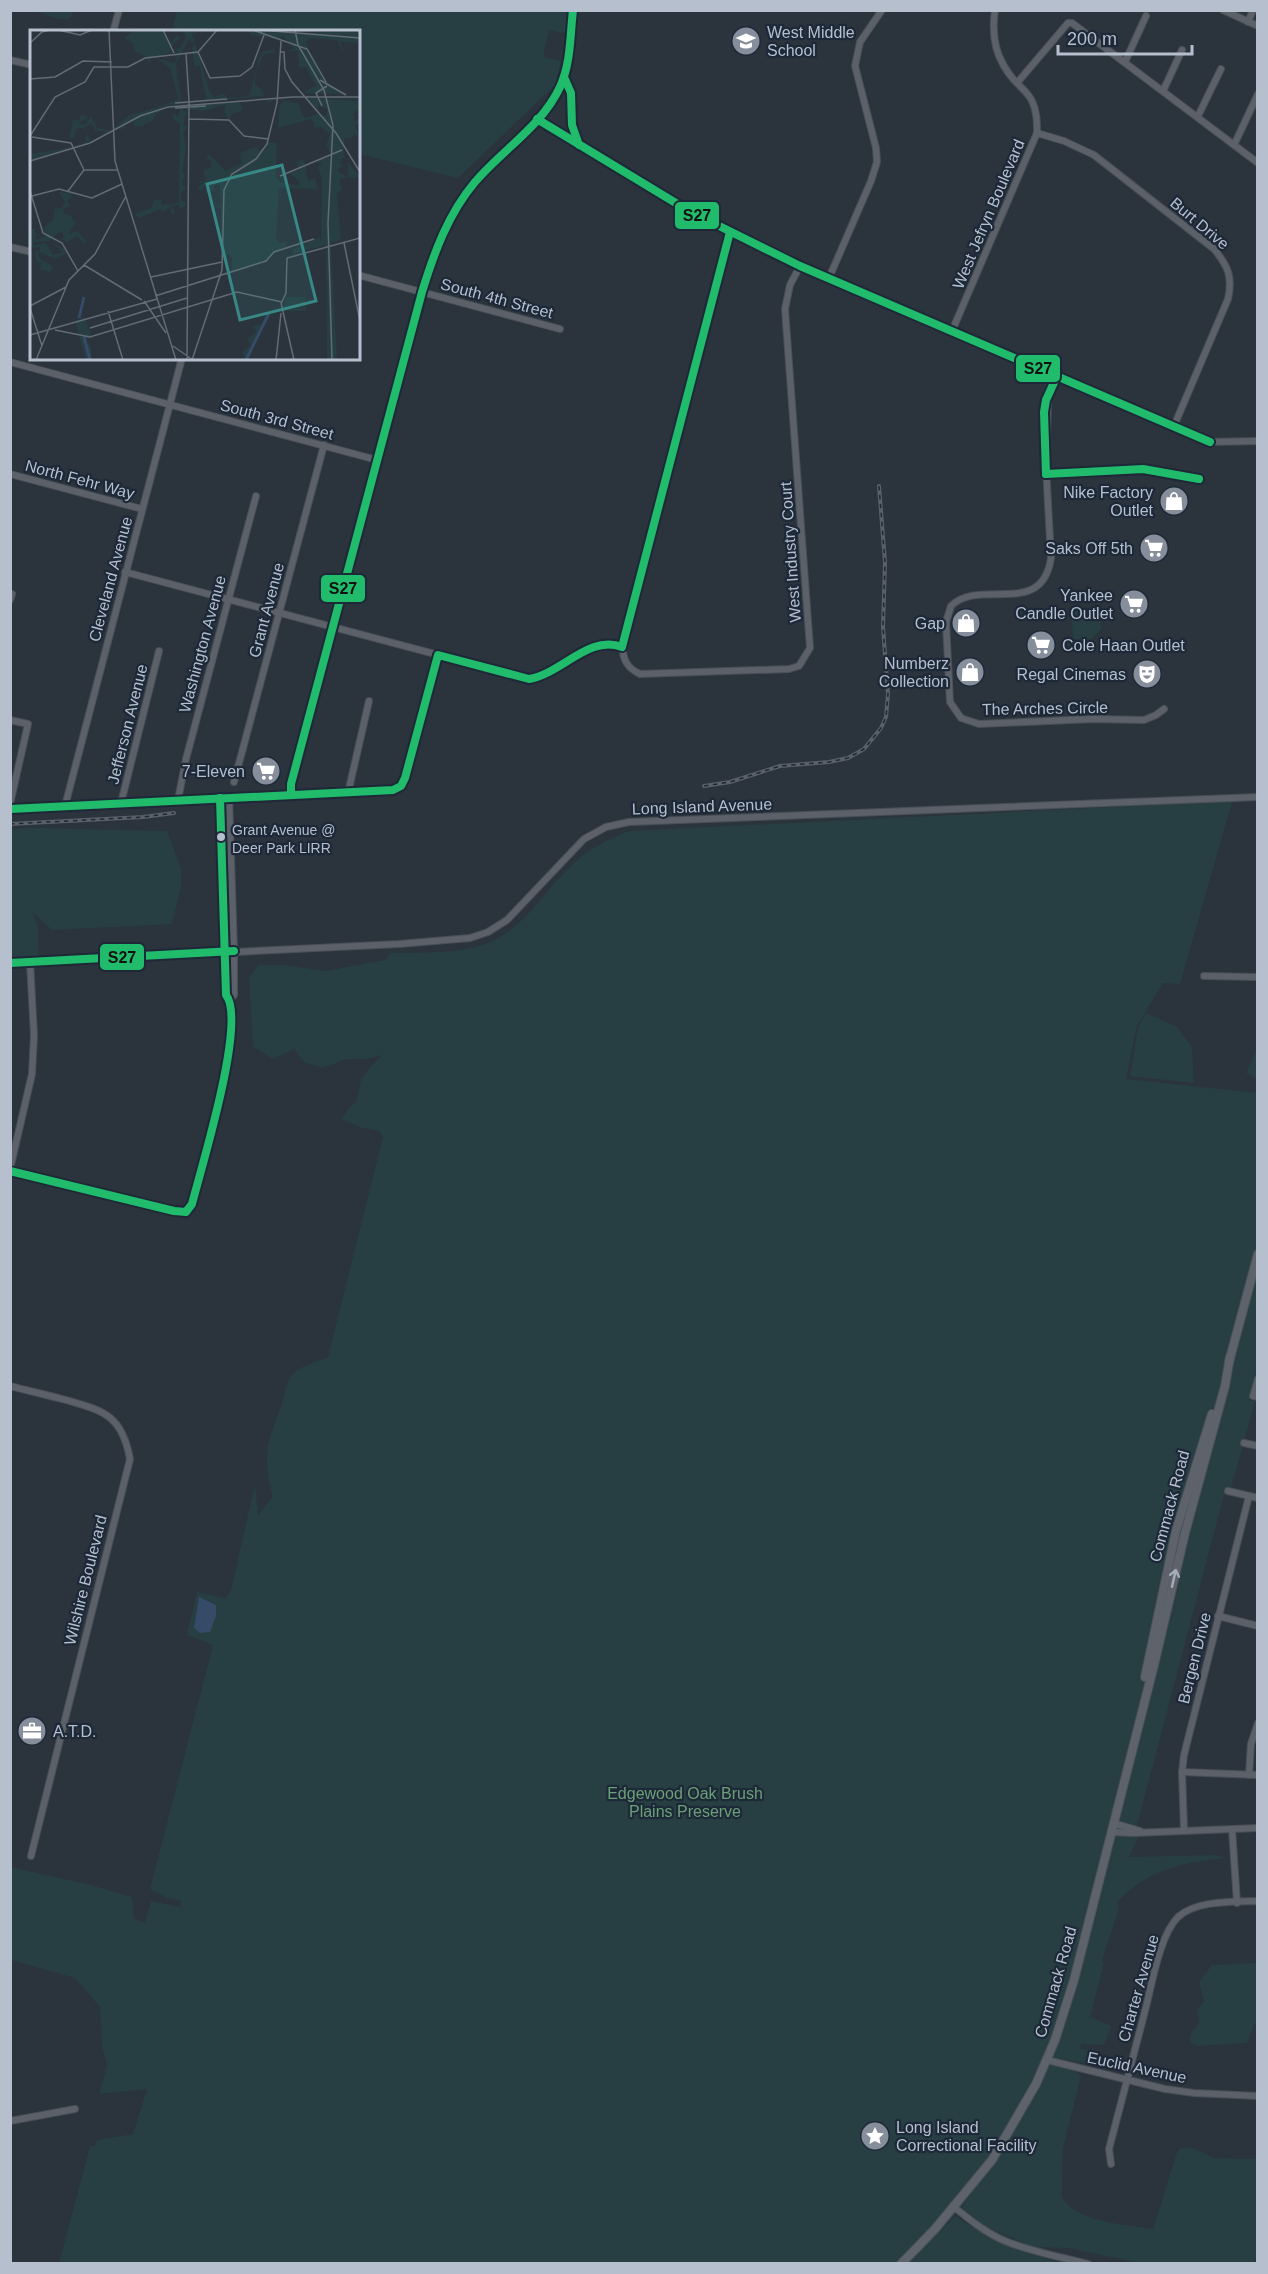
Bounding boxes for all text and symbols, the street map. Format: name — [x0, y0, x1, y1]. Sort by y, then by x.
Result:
scale bar — [1058, 18, 1192, 56]
place label: West Middle School — [767, 24, 855, 59]
school or university icon: West Middle School — [730, 25, 762, 57]
text: 200 m — [1067, 29, 1117, 49]
inset map — [30, 30, 360, 360]
street label: West Jefryn Boulevard — [949, 137, 1028, 291]
street label: Burt Drive — [1167, 194, 1232, 253]
line badge: S27 — [674, 201, 720, 230]
text: S27 — [683, 207, 711, 224]
street label: South 4th Street — [439, 275, 555, 322]
line badge: S27 — [1015, 354, 1061, 383]
text: S27 — [1024, 360, 1052, 377]
street label: South 3rd Street — [218, 396, 336, 443]
street label: North Fehr Way — [23, 457, 136, 502]
street label: West Industry Court — [777, 480, 804, 623]
place label: Nike Factory Outlet — [1063, 484, 1154, 519]
shop icon: Nike Factory Outlet — [1158, 485, 1190, 517]
street label: Cleveland Avenue — [86, 515, 135, 643]
supermarket icon: Saks Off 5th — [1138, 532, 1170, 564]
place label: Saks Off 5th — [1045, 540, 1133, 557]
street label: Grant Avenue — [246, 561, 287, 659]
street label: Washington Avenue — [176, 574, 229, 715]
line badge: S27 — [320, 574, 366, 603]
text: S27 — [329, 580, 357, 597]
place label: Yankee Candle Outlet — [1015, 587, 1114, 622]
supermarket icon: Yankee Candle Outlet — [1118, 588, 1150, 620]
shop icon: Gap — [950, 607, 982, 639]
place label: Gap — [915, 615, 945, 632]
supermarket icon: Cole Haan Outlet — [1025, 629, 1057, 661]
place label: Cole Haan Outlet — [1062, 637, 1185, 654]
place label: Numberz Collection — [879, 655, 949, 690]
shop icon: Numberz Collection — [954, 656, 986, 688]
theatre icon: Regal Cinemas — [1131, 658, 1163, 690]
street label: Jefferson Avenue — [104, 662, 151, 786]
place label: Regal Cinemas — [1017, 666, 1126, 683]
street label: The Arches Circle — [982, 699, 1108, 718]
supermarket icon: 7-Eleven — [250, 755, 282, 787]
place label: 7-Eleven — [182, 763, 245, 780]
street label: Long Island Avenue — [632, 796, 773, 817]
place label: Grant Avenue @ Deer Park LIRR — [232, 822, 335, 856]
marker: Grant Avenue @ Deer Park LIRR — [215, 831, 227, 843]
line badge: S27 — [99, 943, 145, 971]
text: S27 — [108, 949, 136, 966]
street label: Commack Road — [1146, 1449, 1193, 1564]
street label: Wilshire Boulevard — [61, 1513, 110, 1647]
one-way arrow — [1169, 1569, 1181, 1588]
street label: Bergen Drive — [1175, 1611, 1214, 1705]
office icon: A.T.D. — [16, 1715, 48, 1747]
place label: A.T.D. — [53, 1723, 97, 1740]
park label: Edgewood Oak Brush Plains Preserve — [607, 1785, 763, 1820]
street label: Commack Road — [1032, 1925, 1079, 2040]
street label: Charter Avenue — [1115, 1932, 1162, 2044]
street label: Euclid Avenue — [1086, 2049, 1188, 2086]
place label: Long Island Correctional Facility — [896, 2119, 1036, 2154]
place icon: Long Island Correctional Facility — [859, 2120, 891, 2152]

